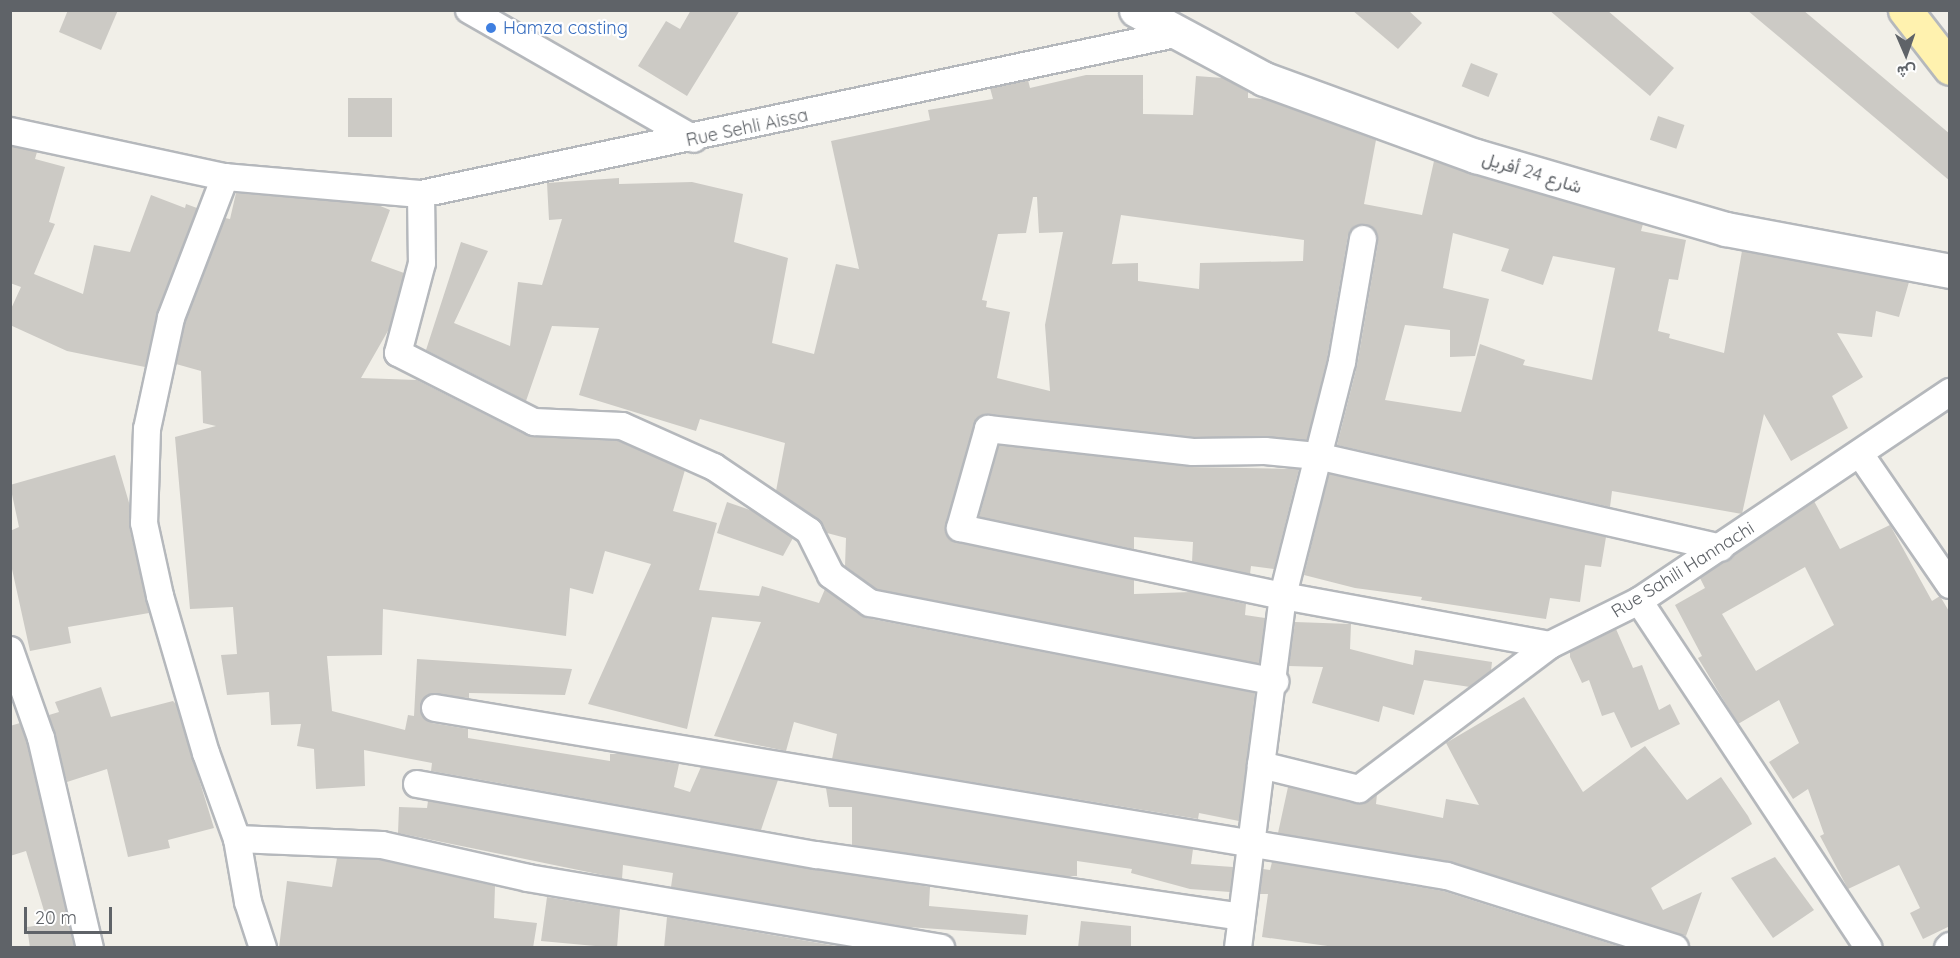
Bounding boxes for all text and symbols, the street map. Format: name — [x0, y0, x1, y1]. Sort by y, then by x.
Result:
place label: Hamza casting — [503, 17, 628, 39]
marker: Hamza casting — [484, 21, 498, 35]
north arrow — [1876, 24, 1936, 84]
text: ش — [1897, 62, 1917, 82]
street label: Rue Sehli Aissa — [684, 105, 810, 151]
street label: شارع 24 أفريل — [1480, 148, 1584, 198]
street label: Rue Sahili Hannachi — [1608, 517, 1758, 623]
scale bar — [27, 895, 116, 933]
text: 20 m — [35, 906, 77, 929]

